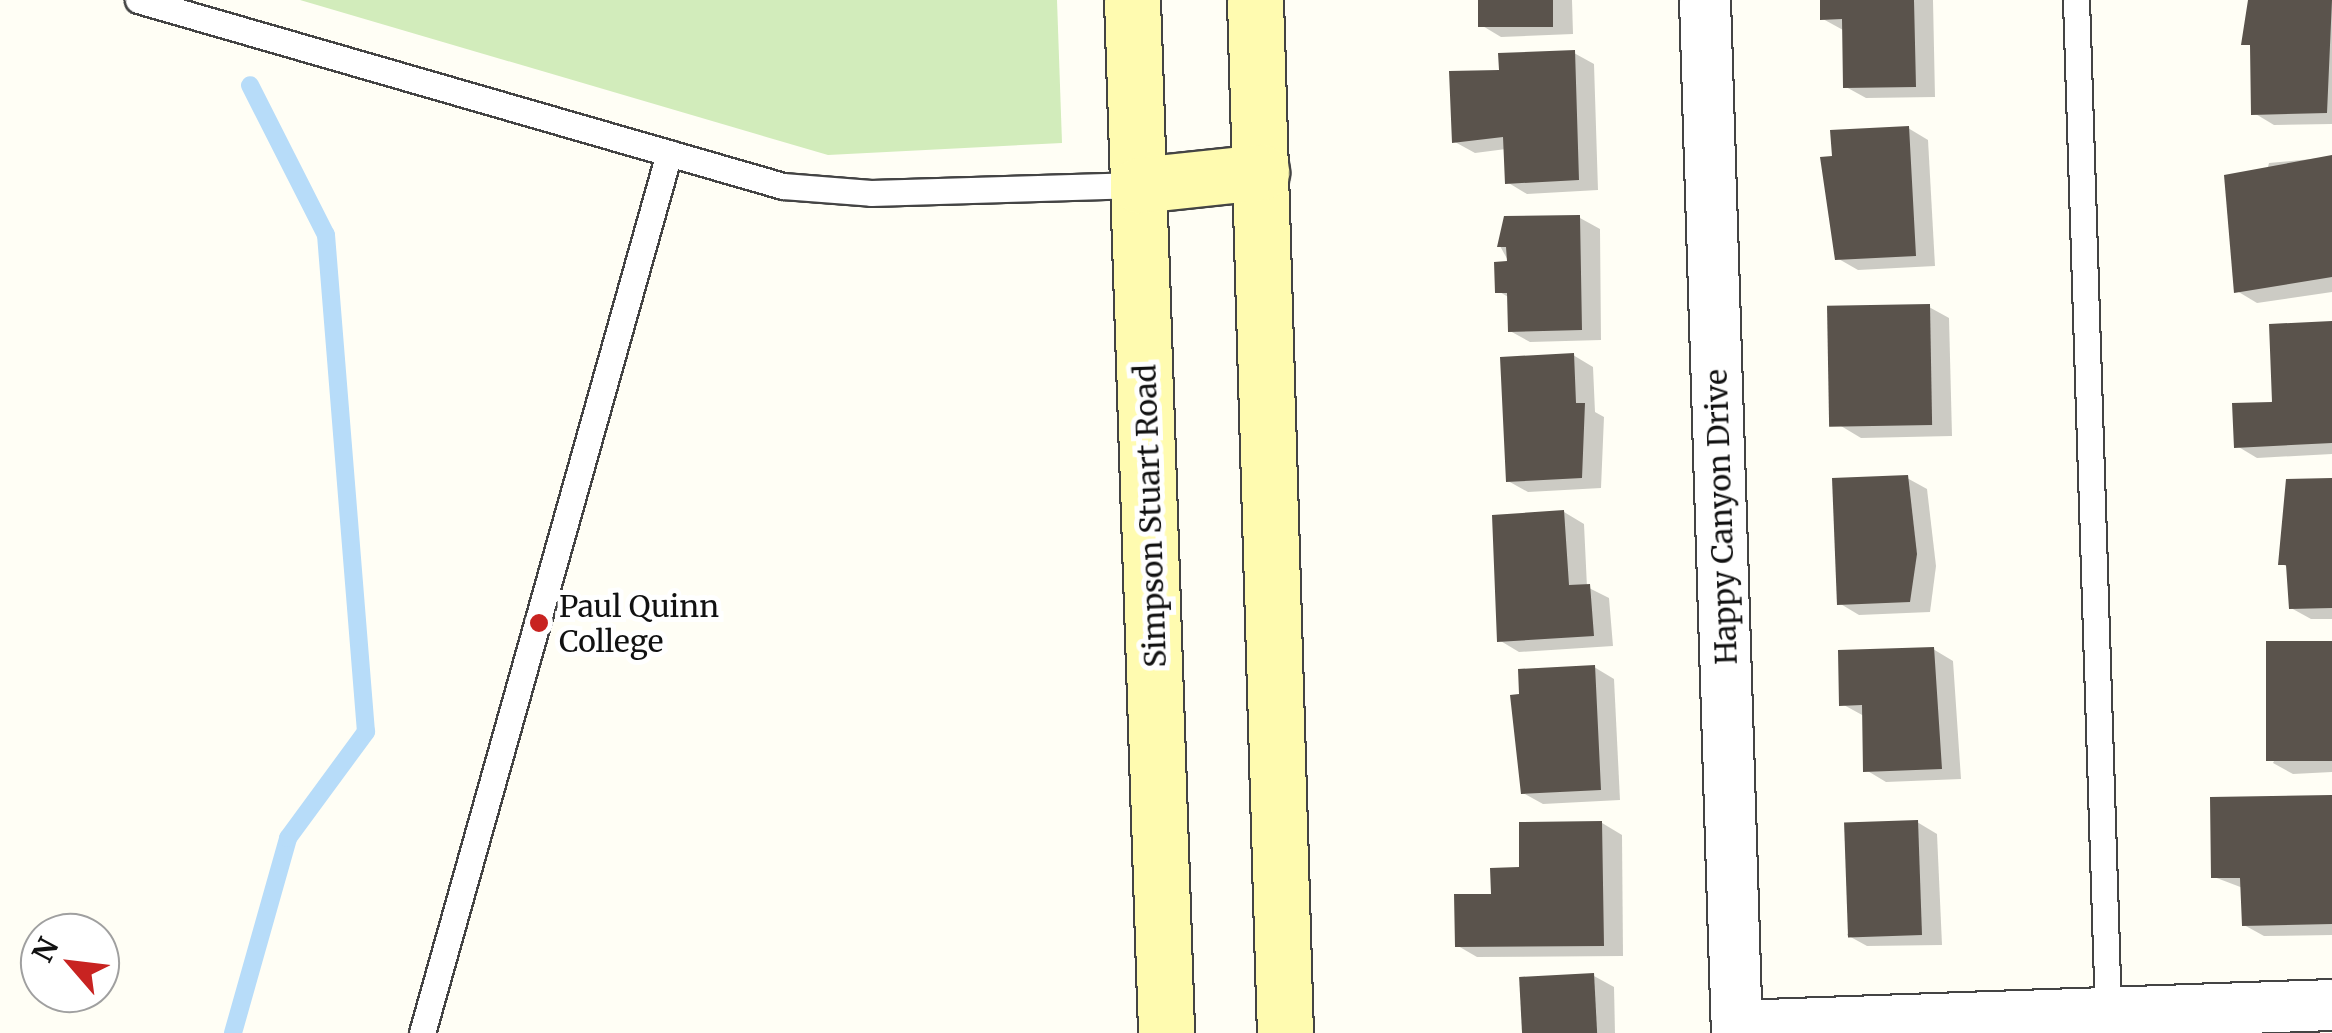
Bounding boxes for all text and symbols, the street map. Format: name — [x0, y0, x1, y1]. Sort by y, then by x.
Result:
street label: Simpson Stuart Road — [1127, 364, 1173, 668]
street label: Happy Canyon Drive — [1698, 369, 1744, 665]
place label: Paul Quinn College — [559, 588, 719, 658]
marker: Paul Quinn College — [528, 612, 550, 634]
north arrow — [20, 913, 120, 1013]
text: N — [24, 932, 66, 968]

